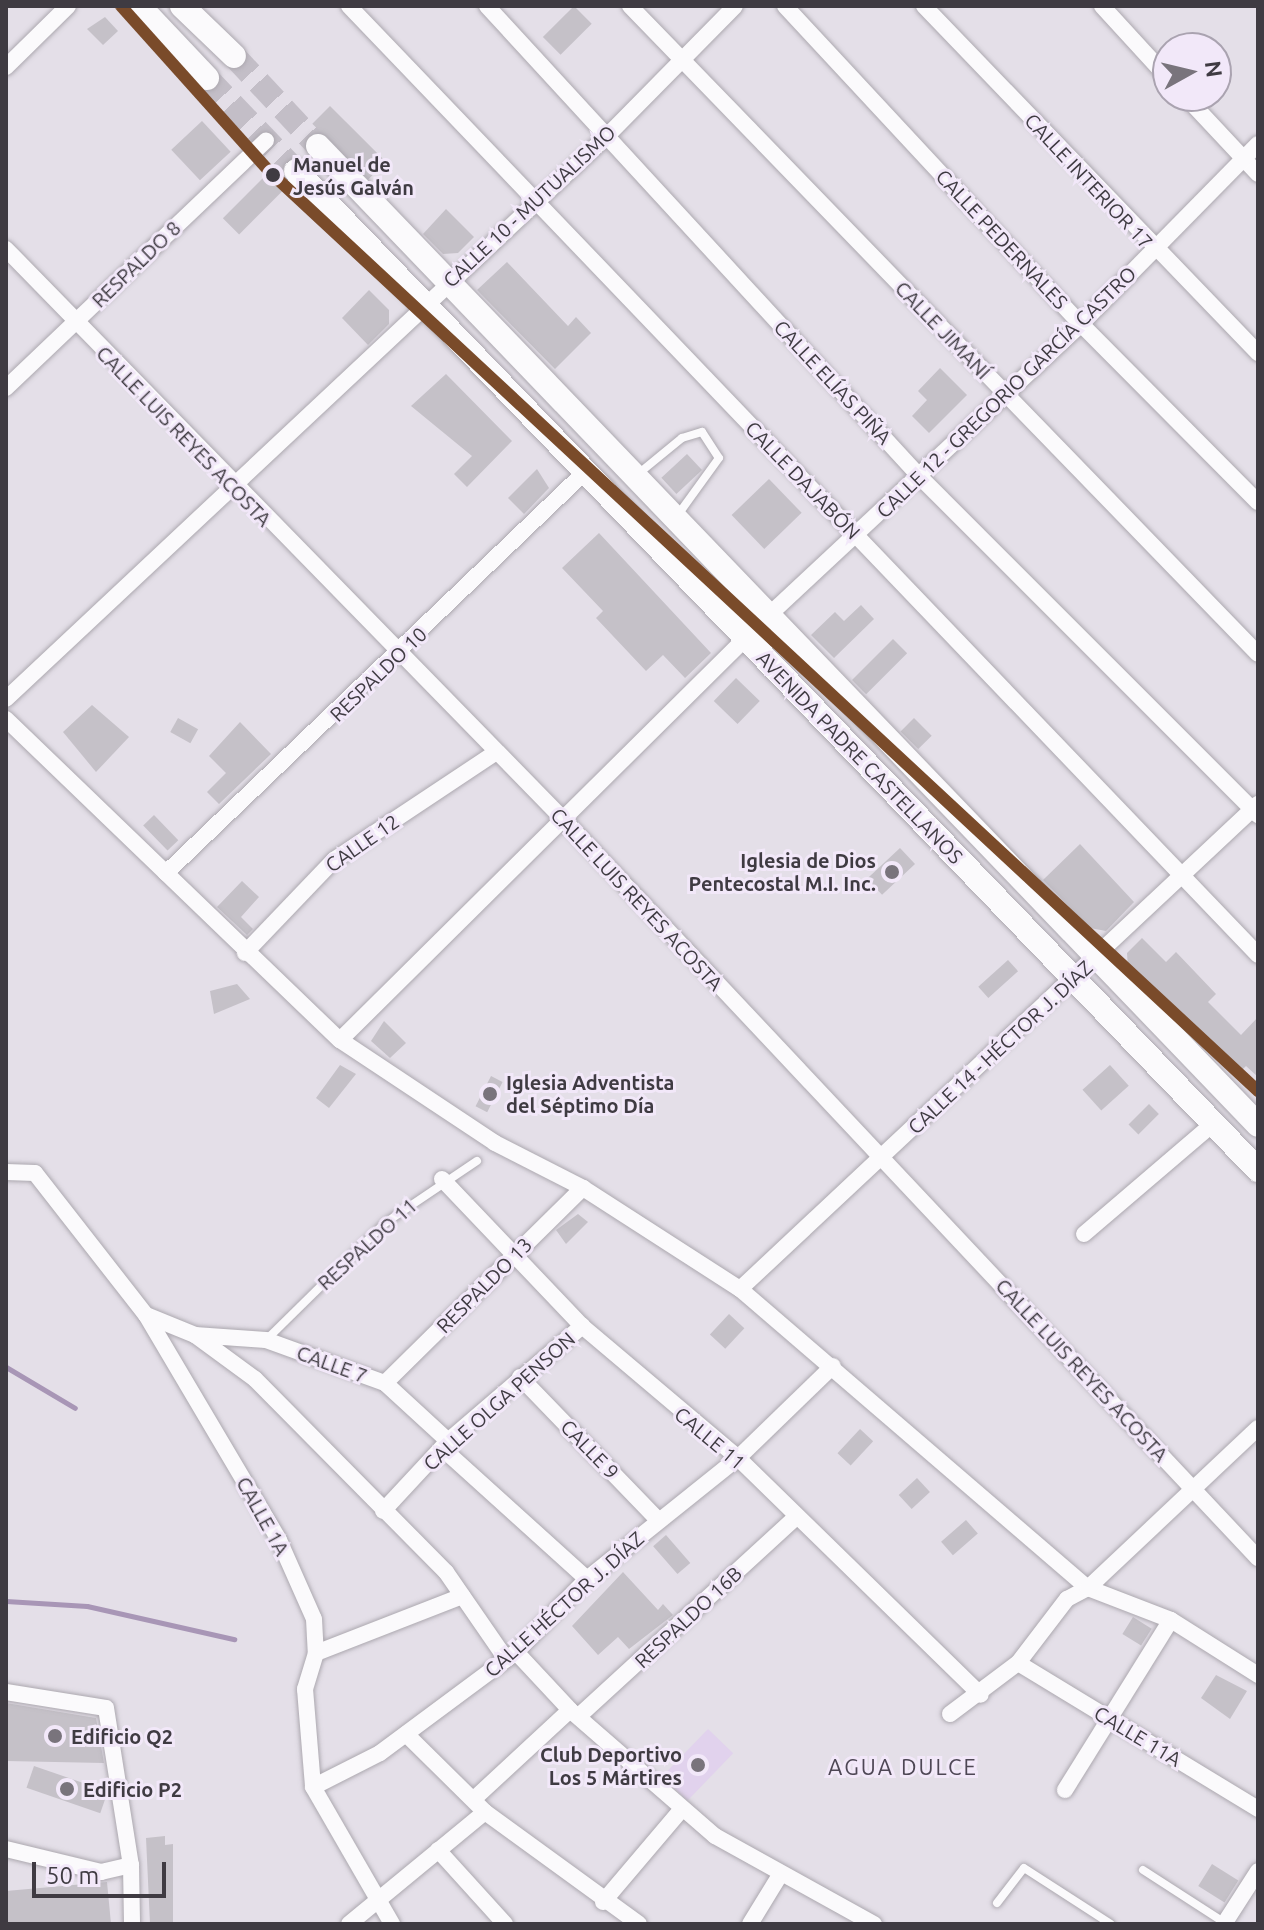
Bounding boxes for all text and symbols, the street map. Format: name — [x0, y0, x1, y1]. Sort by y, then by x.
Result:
north arrow — [1152, 32, 1232, 112]
text: N — [1201, 59, 1228, 79]
street label: CALLE INTERIOR 17 — [1020, 108, 1158, 254]
street label: CALLE 10 - MUTUALISMO — [438, 120, 620, 292]
place label: Manuel de Jesús Galván — [293, 152, 414, 199]
marker: Manuel de Jesús Galván — [260, 162, 286, 188]
street label: CALLE PEDERNALES — [931, 164, 1073, 314]
street label: RESPALDO 8 — [87, 216, 185, 312]
street label: CALLE 12 - GREGORIO GARCÍA CASTRO — [871, 261, 1141, 523]
street label: CALLE JIMANÍ — [890, 276, 996, 384]
street label: CALLE ELÍAS PIÑA — [769, 315, 897, 449]
street label: CALLE LUIS REYES ACOSTA — [92, 341, 276, 531]
street label: CALLE DAJABÓN — [741, 416, 865, 544]
street label: RESPALDO 10 — [325, 622, 431, 726]
street label: AVENIDA PADRE CASTELLANOS — [752, 646, 968, 868]
street label: CALLE LUIS REYES ACOSTA — [546, 803, 728, 995]
street label: CALLE 12 — [321, 809, 403, 877]
place label: Iglesia de Dios Pentecostal M.I. Inc. — [689, 848, 876, 895]
marker: Iglesia de Dios Pentecostal M.I. Inc. — [883, 863, 901, 881]
street label: CALLE 14 - HÉCTOR J. DÍAZ — [903, 955, 1097, 1139]
place label: Iglesia Adventista del Séptimo Día — [506, 1070, 674, 1117]
marker: Iglesia Adventista del Séptimo Día — [481, 1085, 499, 1103]
street label: RESPALDO 11 — [312, 1193, 422, 1295]
street label: RESPALDO 13 — [431, 1232, 537, 1338]
street label: CALLE LUIS REYES ACOSTA — [991, 1274, 1173, 1466]
street label: CALLE OLGA PENSON — [418, 1327, 580, 1475]
street label: CALLE 7 — [294, 1340, 370, 1388]
street label: CALLE 11 — [670, 1402, 750, 1474]
street label: CALLE 9 — [556, 1414, 624, 1484]
street label: CALLE 1A — [232, 1473, 294, 1559]
street label: CALLE HÉCTOR J. DÍAZ — [479, 1526, 649, 1682]
street label: RESPALDO 16B — [629, 1561, 747, 1673]
street label: CALLE 11A — [1090, 1701, 1186, 1771]
place label: Edificio Q2 — [71, 1724, 173, 1748]
marker: Edificio Q2 — [46, 1727, 64, 1745]
place label: Club Deportivo Los 5 Mártires — [540, 1742, 682, 1789]
district label: AGUA DULCE — [828, 1754, 978, 1780]
marker: Club Deportivo Los 5 Mártires — [689, 1756, 707, 1774]
place label: Edificio P2 — [83, 1777, 182, 1801]
marker: Edificio P2 — [58, 1780, 76, 1798]
scale bar — [36, 1846, 170, 1896]
text: 50 m — [46, 1862, 99, 1889]

